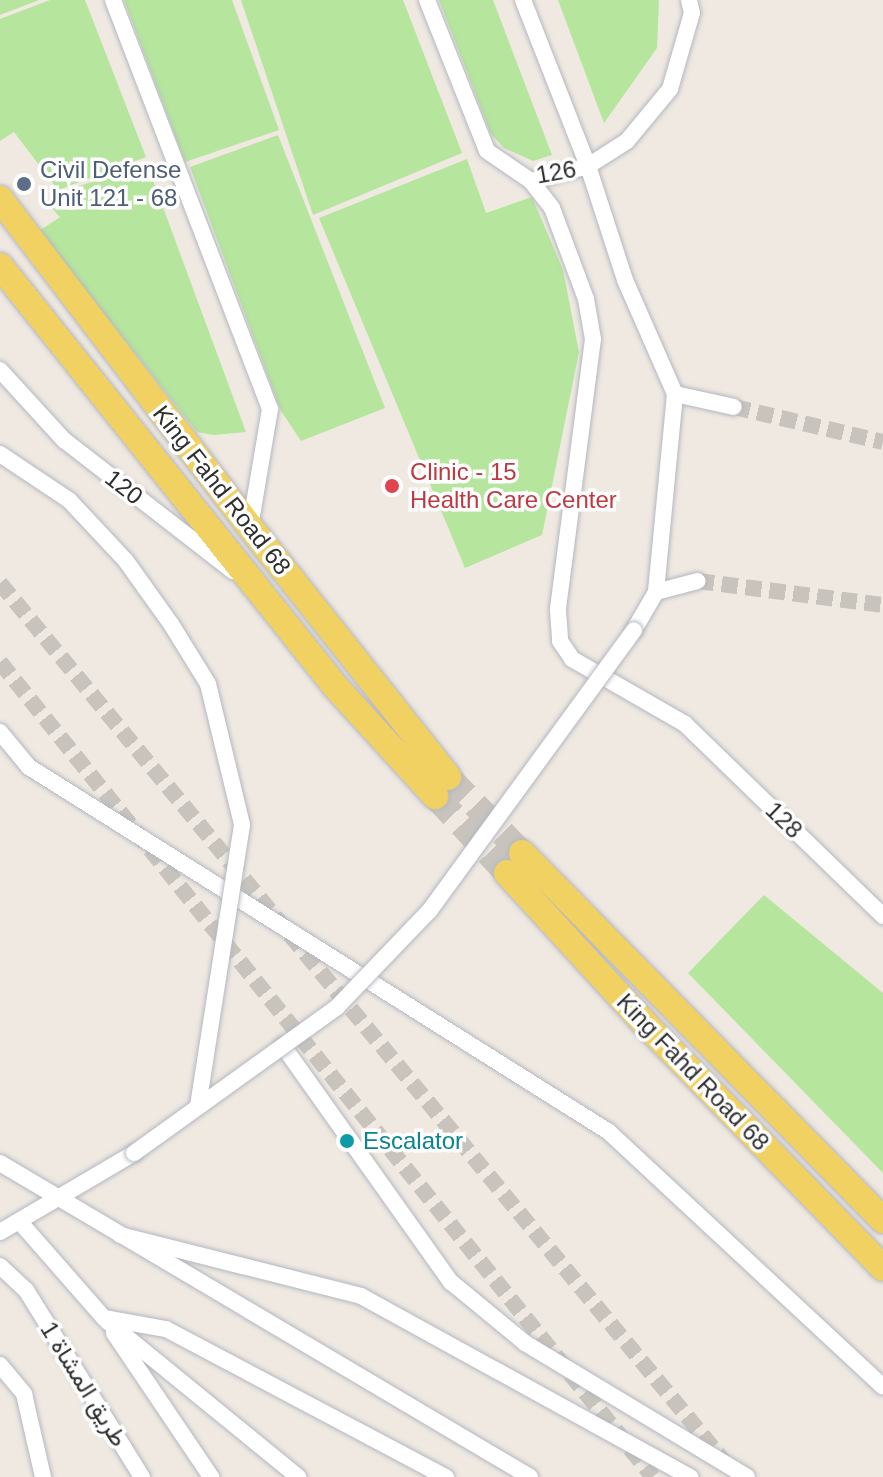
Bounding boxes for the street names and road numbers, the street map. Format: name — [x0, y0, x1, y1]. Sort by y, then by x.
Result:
street label: 126 — [534, 154, 578, 190]
street label: King Fahd Road 68 — [147, 400, 297, 580]
street label: 120 — [99, 463, 149, 511]
street label: 128 — [760, 796, 808, 844]
street label: King Fahd Road 68 — [611, 988, 775, 1156]
street label: طريق المشاة 1 — [34, 1316, 134, 1452]

